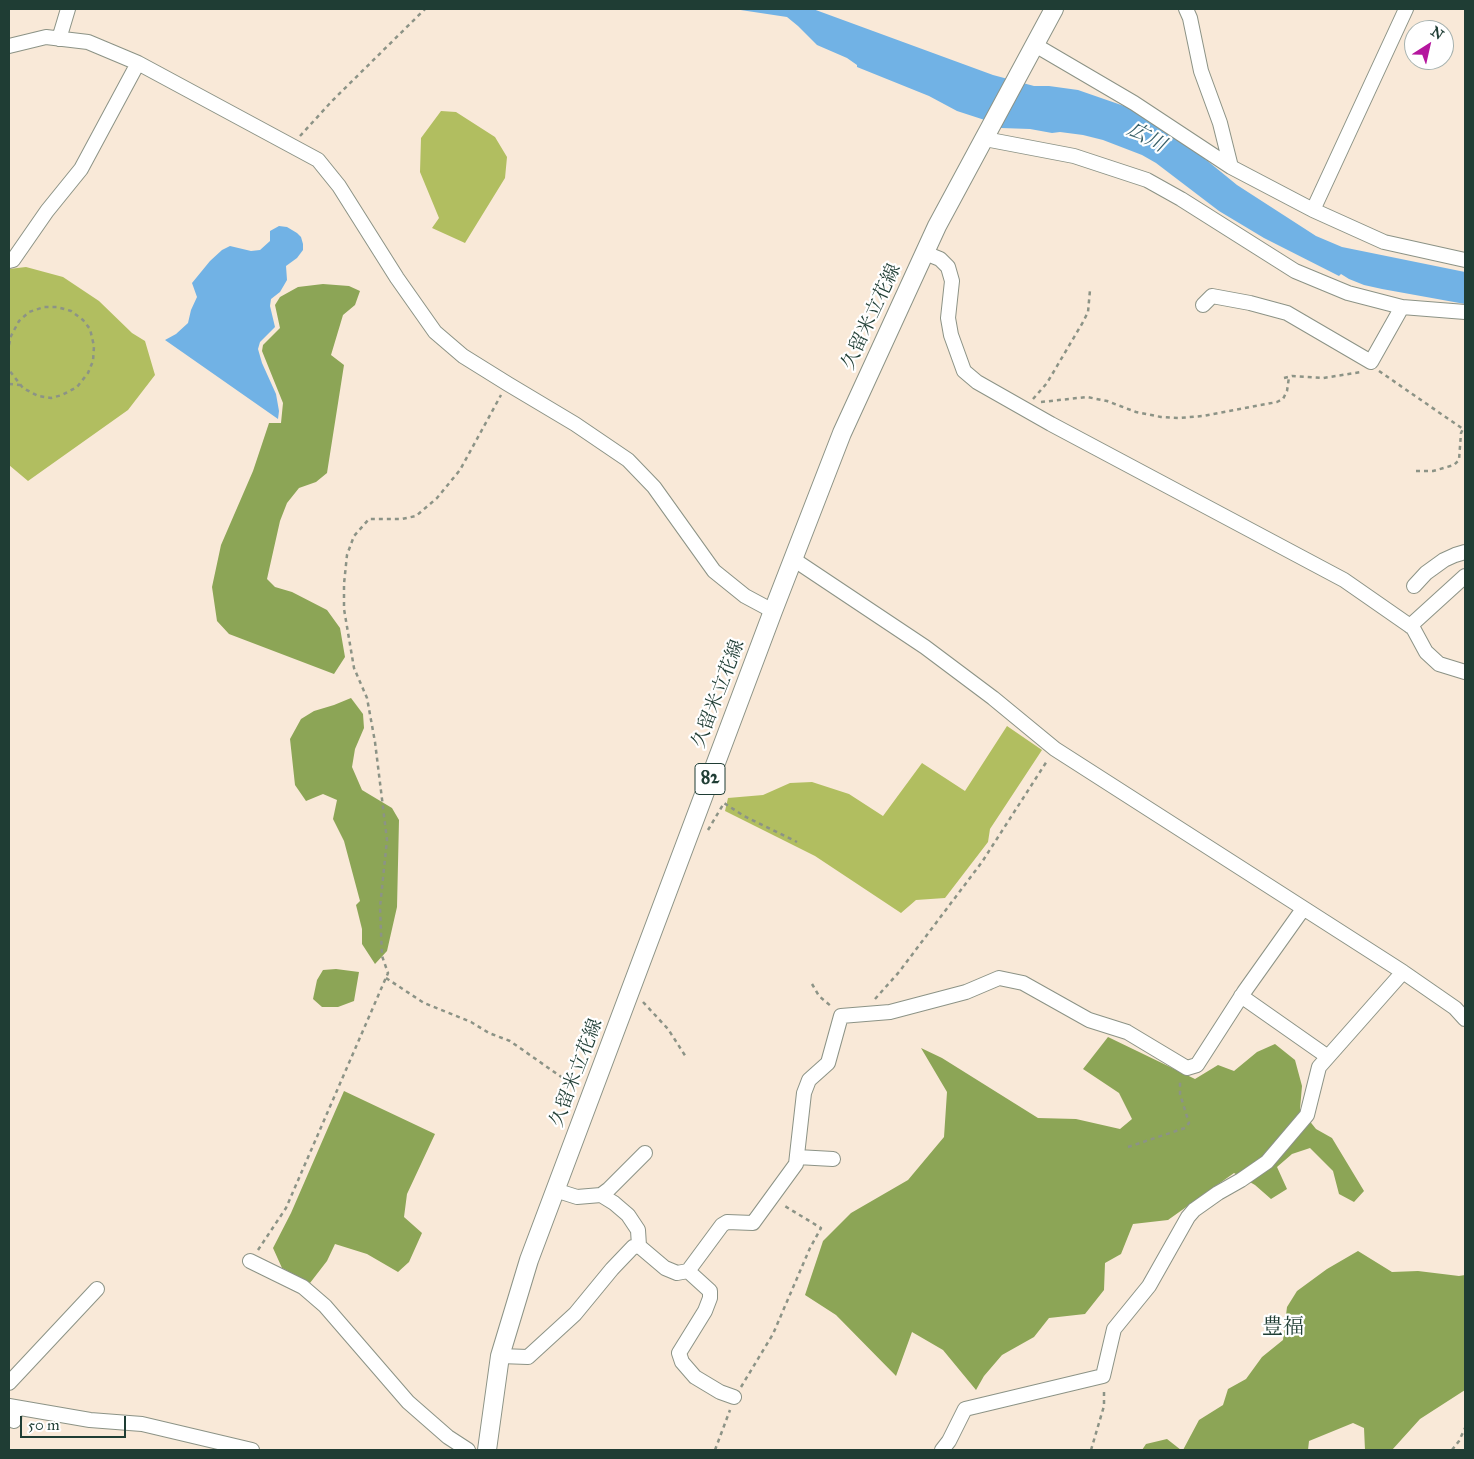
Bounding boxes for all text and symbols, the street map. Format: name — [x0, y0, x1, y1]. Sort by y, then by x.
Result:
north arrow — [1404, 20, 1454, 70]
text: N — [1428, 23, 1447, 43]
water label: 広川 — [1123, 118, 1169, 158]
street label: 久留米立花線 — [838, 261, 906, 373]
street label: 久留米立花線 — [688, 637, 750, 751]
road number: 82 — [695, 764, 725, 794]
street label: 久留米立花線 — [546, 1016, 608, 1130]
district label: 豊福 — [1262, 1315, 1304, 1341]
scale bar — [22, 1406, 129, 1438]
text: 50 m — [28, 1416, 60, 1434]

